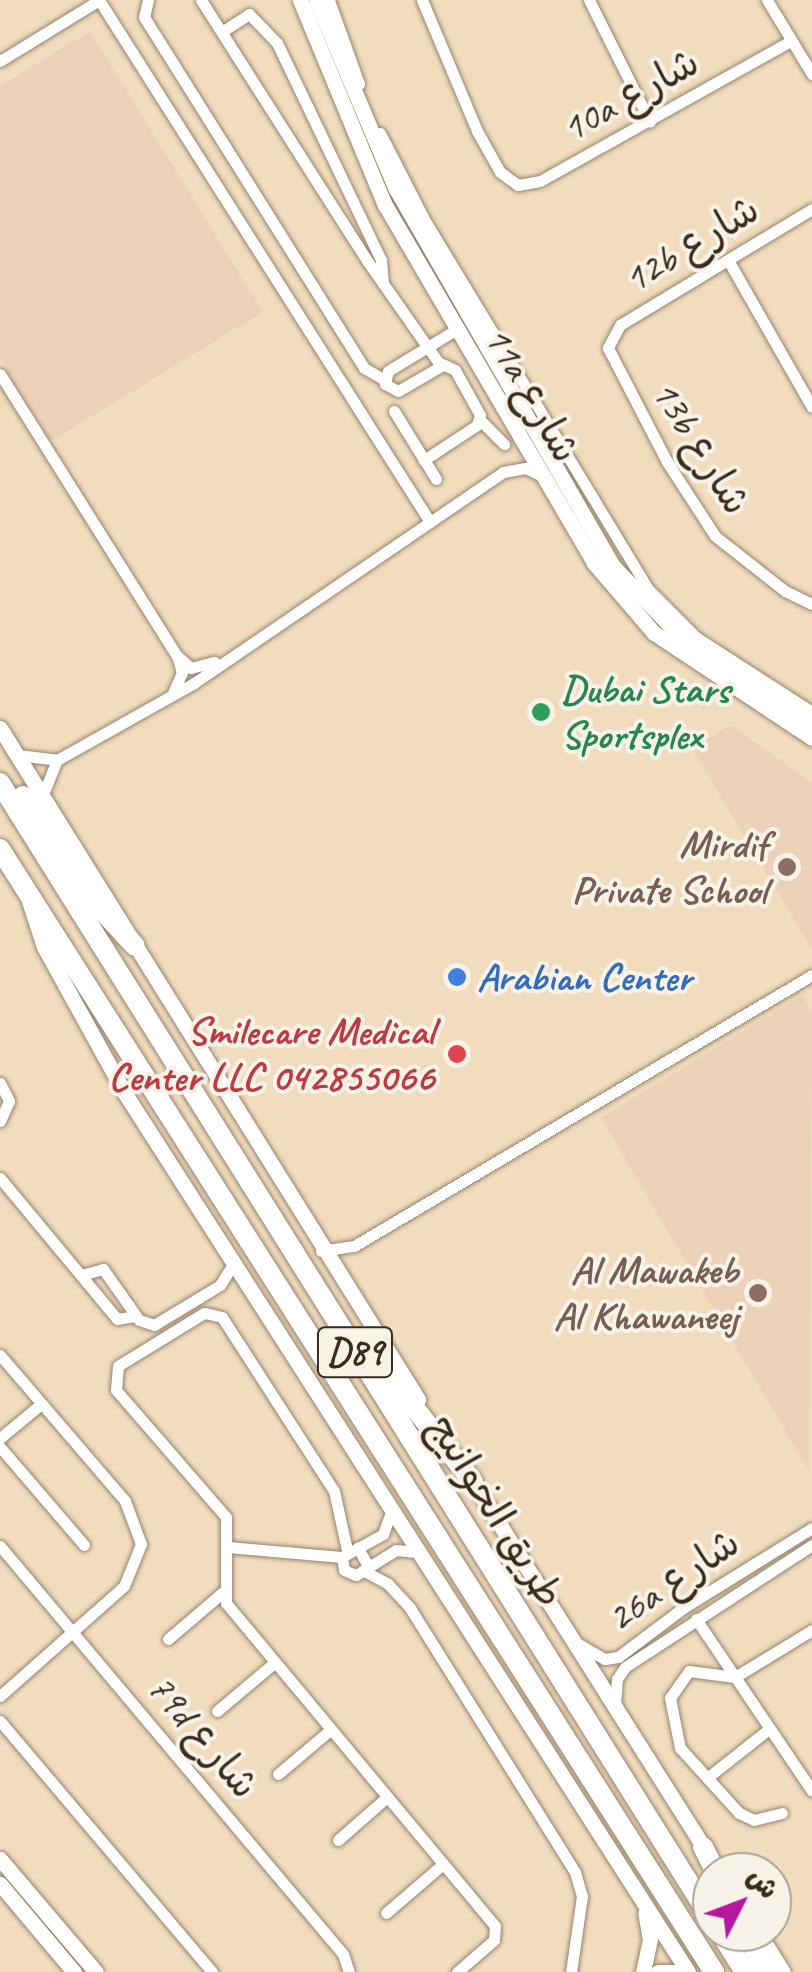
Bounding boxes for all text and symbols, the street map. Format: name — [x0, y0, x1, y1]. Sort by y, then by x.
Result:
street label: 10a شارع — [553, 38, 707, 152]
street label: 12b شارع — [615, 185, 767, 303]
street label: 11a شارع — [474, 317, 590, 471]
street label: 13b شارع — [641, 371, 761, 523]
place label: Dubai Stars Sportsplex — [561, 665, 731, 759]
marker: Dubai Stars Sportsplex — [530, 701, 552, 723]
place label: Mirdif Private School — [572, 820, 767, 914]
marker: Mirdif Private School — [776, 856, 798, 878]
place label: Arabian Center — [477, 953, 691, 1001]
marker: Arabian Center — [446, 966, 468, 988]
place label: Smilecare Medical Center LLC 042855066 — [108, 1007, 434, 1101]
marker: Smilecare Medical Center LLC 042855066 — [444, 1041, 470, 1067]
place label: Al Mawakeb Al Khawaneej — [553, 1246, 738, 1340]
marker: Al Mawakeb Al Khawaneej — [747, 1282, 769, 1304]
road number: D89 — [315, 1319, 395, 1385]
street label: طريق الخوانيج — [418, 1406, 574, 1616]
street label: 26a شارع — [598, 1518, 748, 1642]
street label: 79d شارع — [137, 1664, 269, 1808]
north arrow — [692, 1852, 792, 1952]
text: ش — [740, 1860, 786, 1906]

